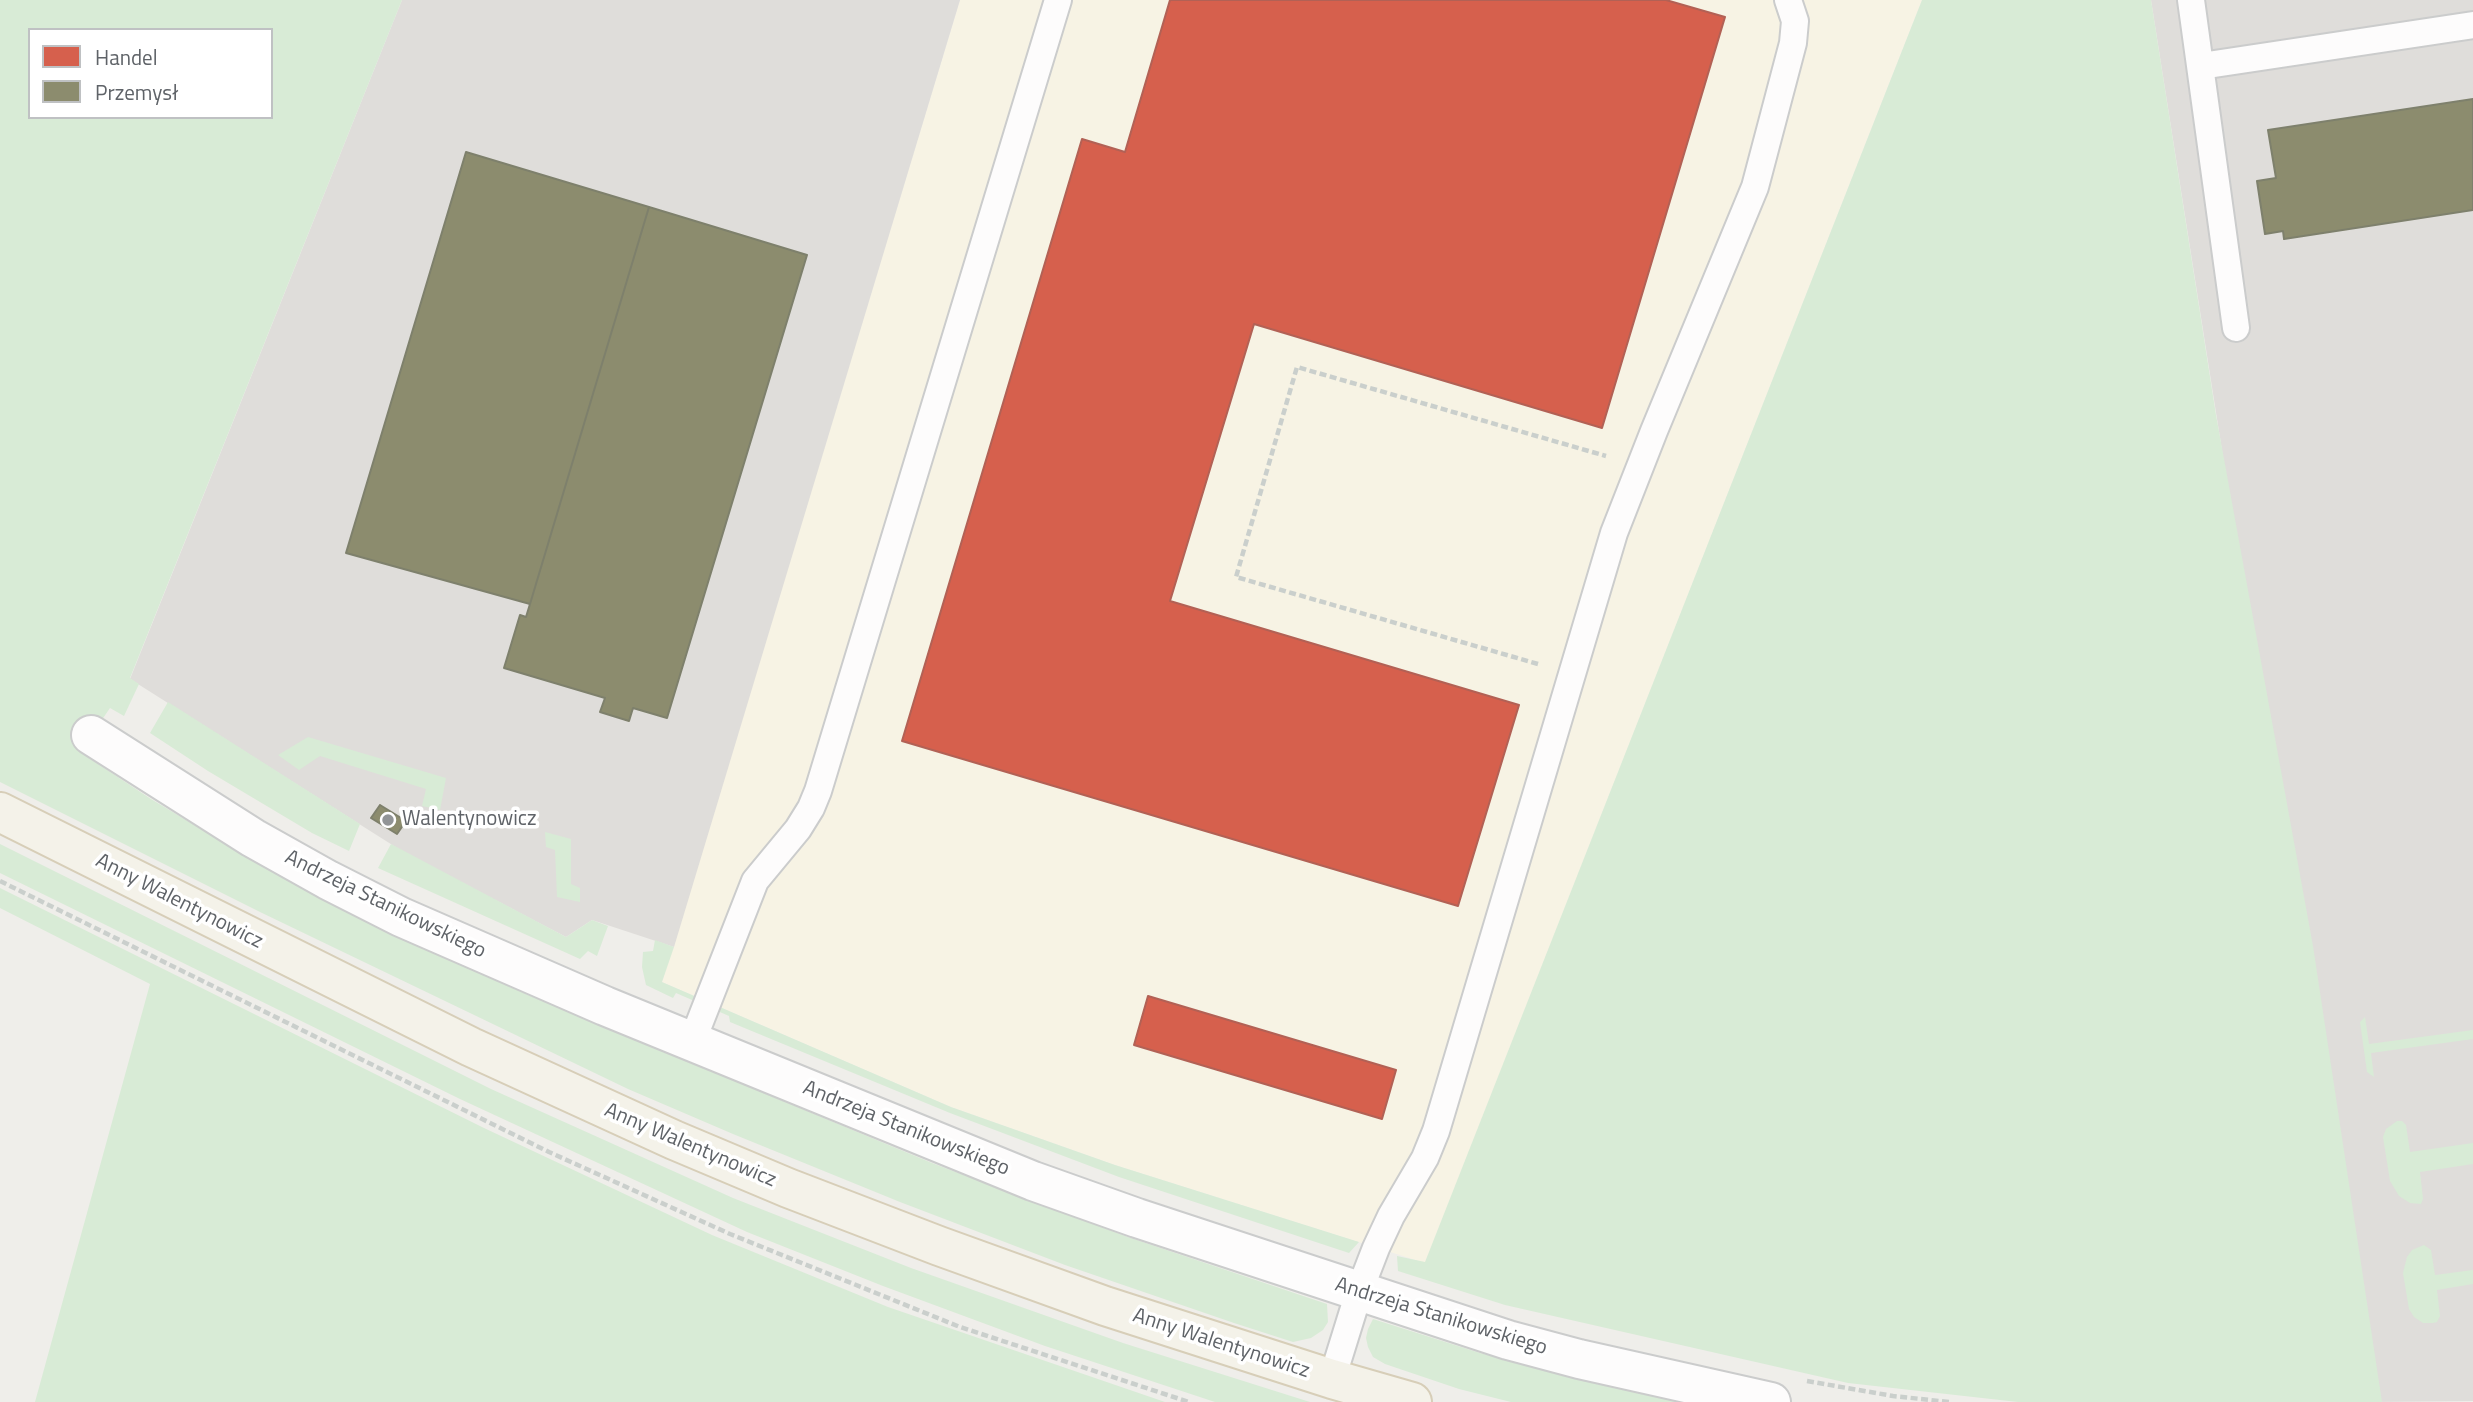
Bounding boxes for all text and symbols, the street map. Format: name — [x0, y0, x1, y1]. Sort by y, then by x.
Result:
legend — [28, 28, 273, 119]
text: Handel — [95, 41, 158, 73]
text: Przemysł — [95, 76, 179, 108]
place label: Walentynowicz — [402, 807, 537, 833]
marker: Walentynowicz — [380, 812, 396, 828]
street label: Andrzeja Stanikowskiego — [280, 845, 490, 965]
street label: Anny Walentynowicz — [91, 849, 267, 955]
street label: Andrzeja Stanikowskiego — [799, 1076, 1013, 1182]
street label: Anny Walentynowicz — [600, 1098, 780, 1194]
street label: Andrzeja Stanikowskiego — [1332, 1273, 1550, 1361]
street label: Anny Walentynowicz — [1129, 1304, 1313, 1384]

